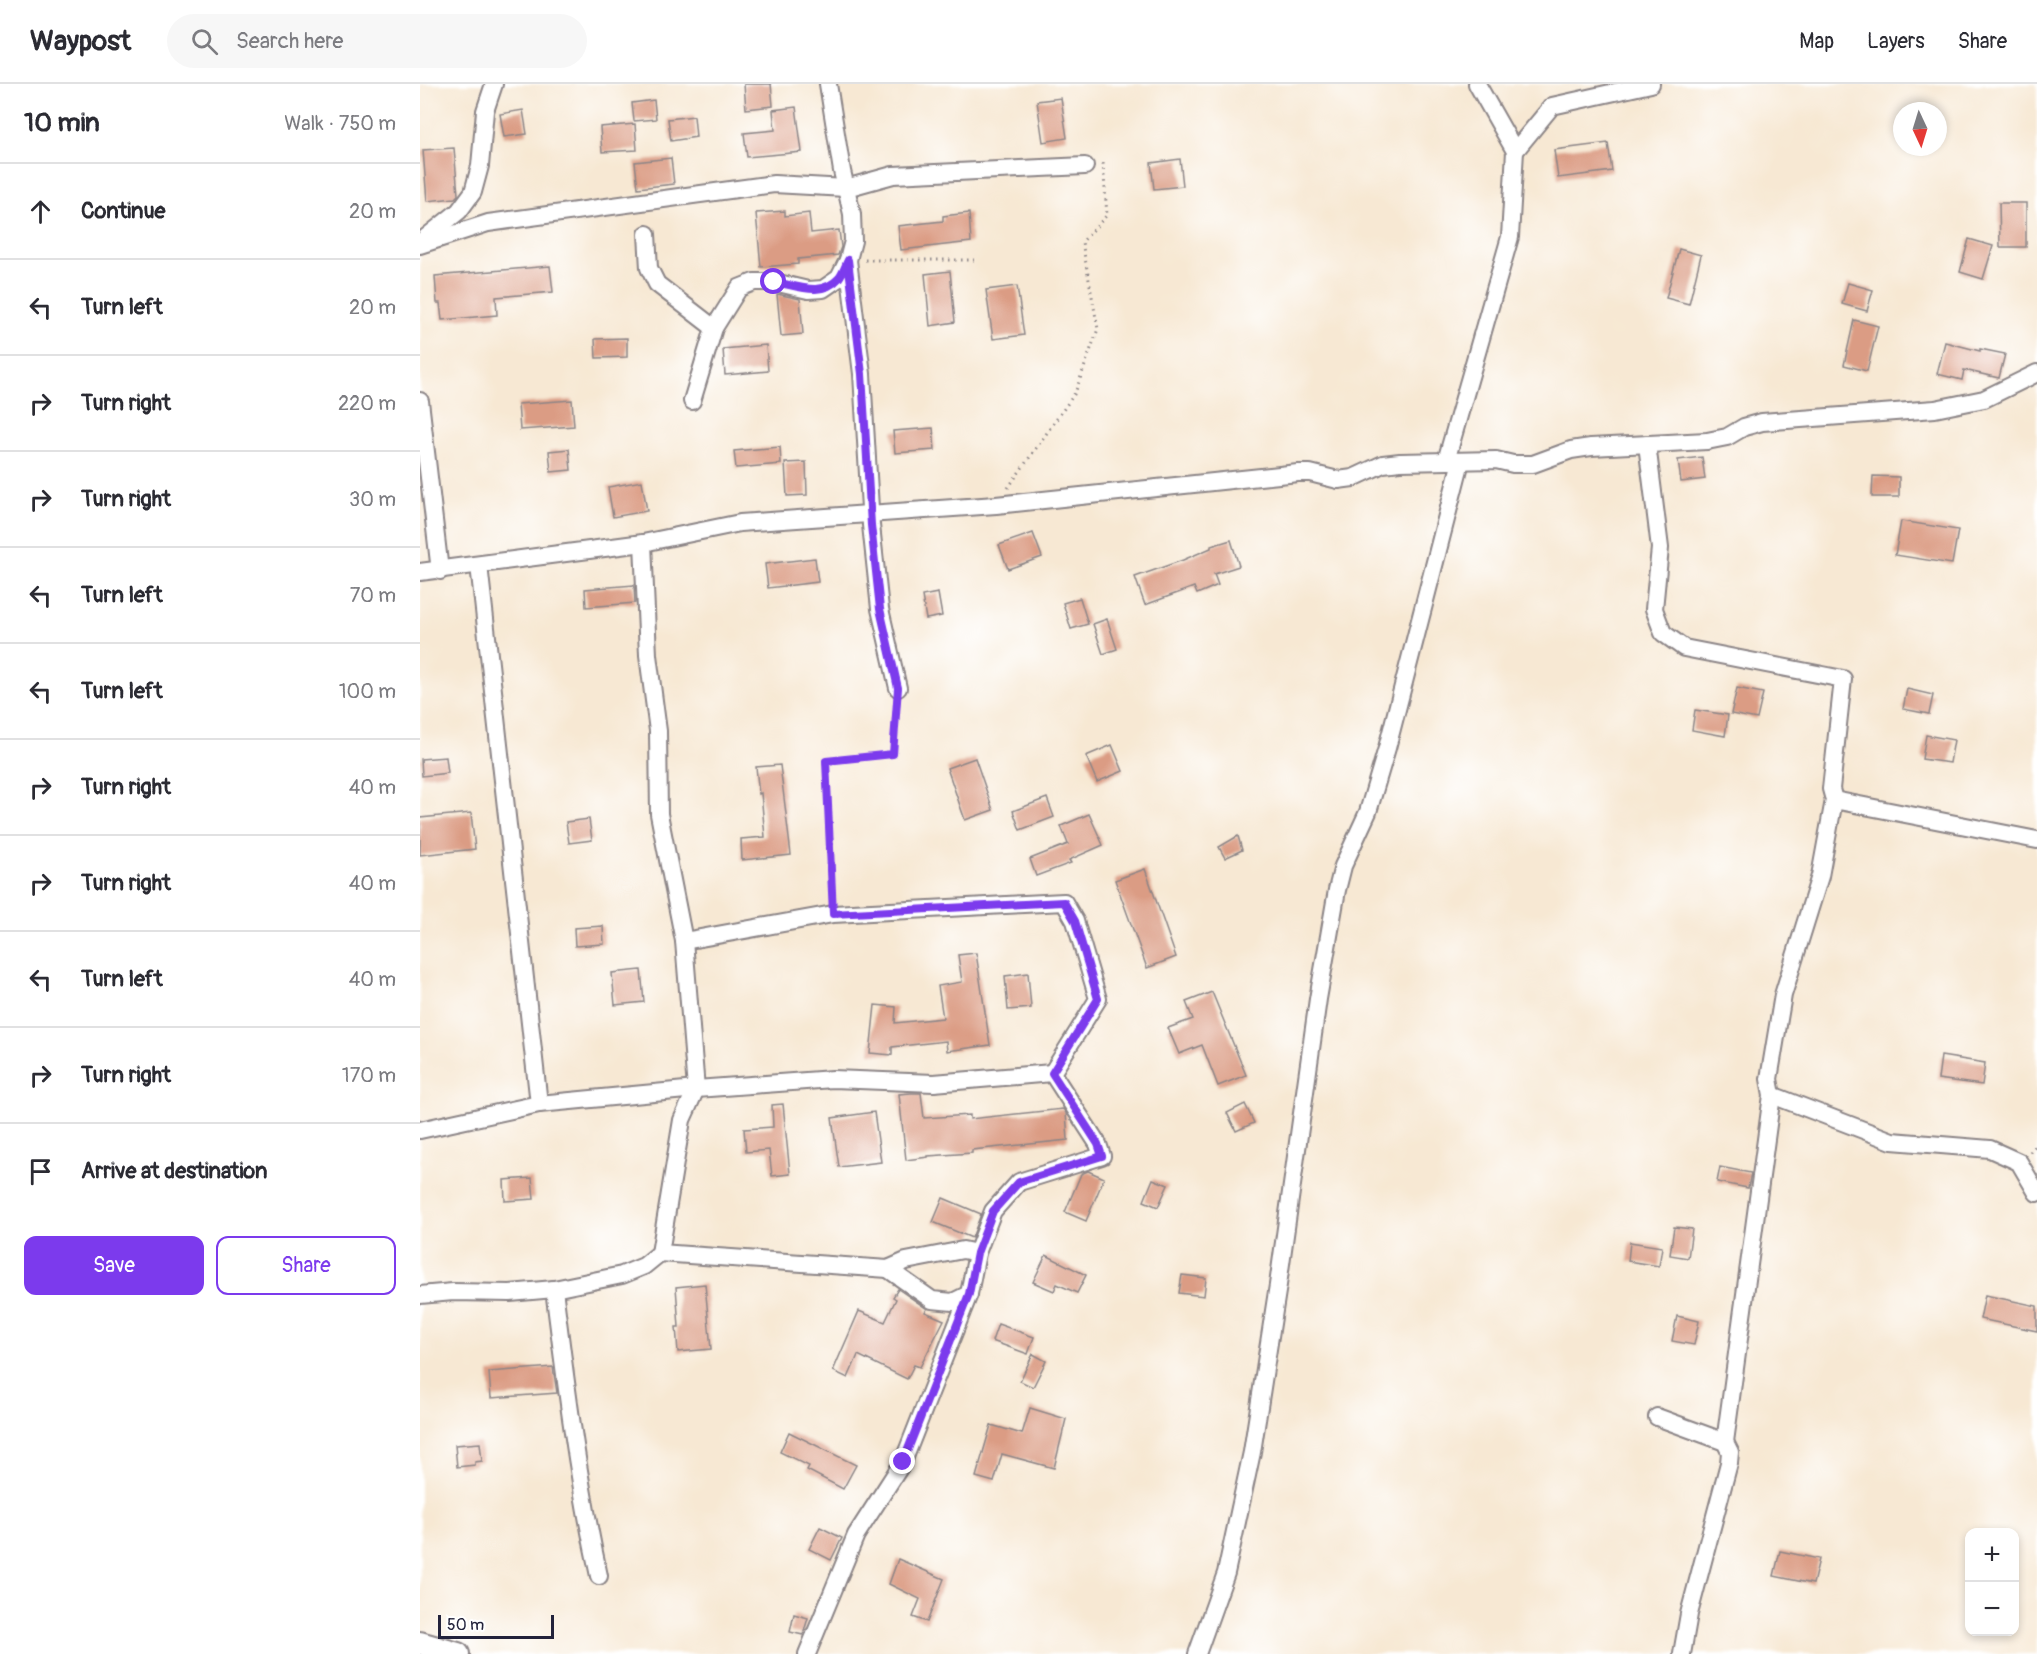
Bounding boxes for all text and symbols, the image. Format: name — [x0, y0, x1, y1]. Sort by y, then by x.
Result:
search box — [167, 14, 587, 68]
text: Waypost — [30, 24, 131, 59]
icon: search — [188, 25, 221, 58]
text: Search here — [236, 27, 343, 55]
text: Map — [1799, 28, 1834, 55]
text: Layers — [1867, 28, 1925, 55]
text: Share — [1958, 28, 2007, 55]
north arrow — [1893, 102, 1947, 156]
text: 10 min — [24, 107, 100, 139]
text: Walk · 750 m — [284, 111, 396, 136]
icon: ahead — [24, 195, 57, 228]
text: Continue — [81, 197, 165, 225]
text: 20 m — [349, 199, 396, 224]
route start — [760, 268, 786, 294]
icon: left — [24, 291, 57, 324]
text: Turn left — [81, 293, 163, 321]
text: 20 m — [349, 295, 396, 320]
icon: right — [24, 387, 57, 420]
text: Turn right — [81, 389, 171, 417]
text: 220 m — [338, 391, 396, 416]
icon: right — [24, 483, 57, 516]
text: Turn right — [81, 485, 171, 513]
text: 30 m — [349, 487, 396, 512]
icon: left — [24, 579, 57, 612]
text: Turn left — [81, 581, 163, 609]
text: 70 m — [350, 583, 396, 608]
icon: left — [24, 675, 57, 708]
text: Turn left — [81, 677, 163, 705]
text: 100 m — [339, 679, 396, 704]
icon: right — [24, 771, 57, 804]
text: Turn right — [81, 773, 171, 801]
text: 40 m — [349, 775, 396, 800]
icon: right — [24, 867, 57, 900]
text: Turn right — [81, 869, 171, 897]
text: 40 m — [349, 871, 396, 896]
icon: left — [24, 963, 57, 996]
text: Turn left — [81, 965, 163, 993]
text: 40 m — [349, 967, 396, 992]
icon: right — [24, 1059, 57, 1092]
text: Turn right — [81, 1061, 171, 1089]
text: 170 m — [342, 1063, 396, 1088]
icon: arrive — [24, 1155, 57, 1188]
text: Arrive at destination — [81, 1157, 267, 1185]
button: Save — [24, 1236, 204, 1295]
button: Share — [216, 1236, 396, 1295]
route end — [889, 1448, 915, 1474]
map controls — [1965, 1528, 2019, 1636]
button: + — [1965, 1528, 2019, 1582]
button: − — [1965, 1582, 2019, 1636]
scale bar — [438, 1612, 554, 1640]
text: 50 m — [447, 1615, 484, 1635]

